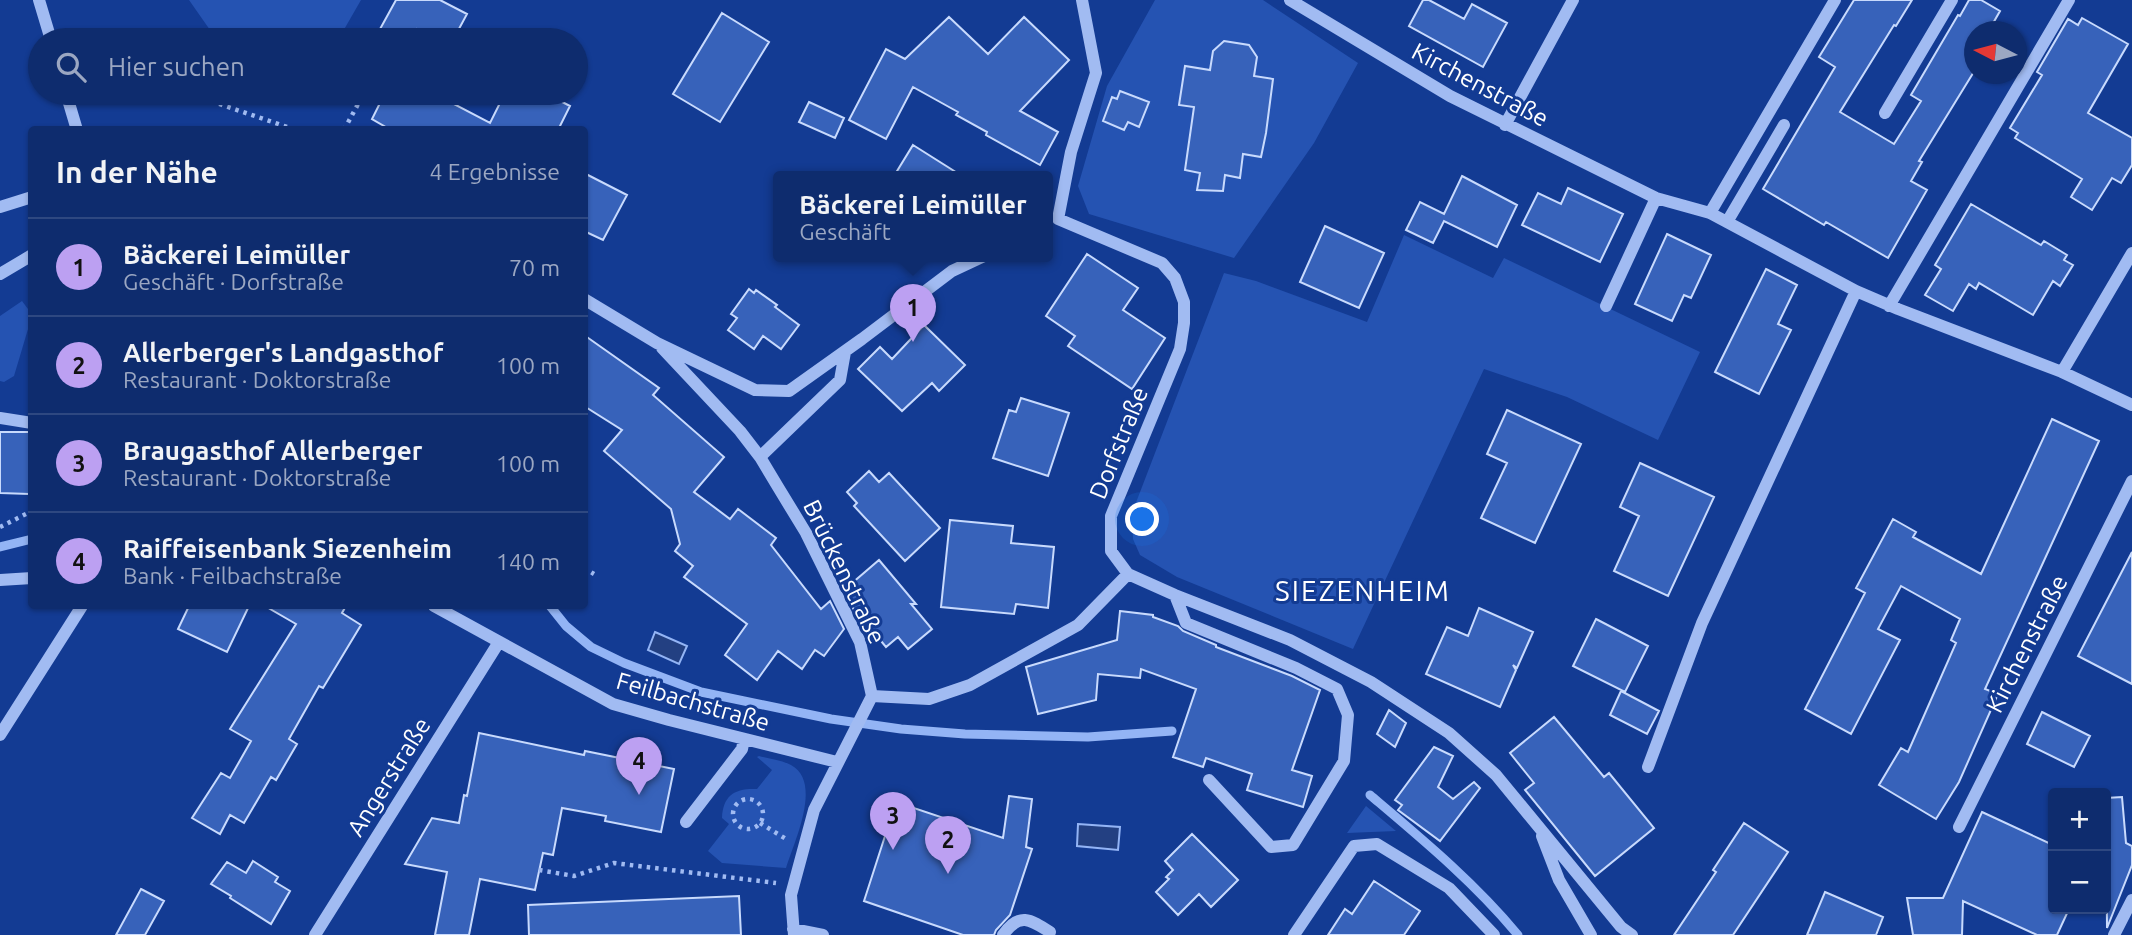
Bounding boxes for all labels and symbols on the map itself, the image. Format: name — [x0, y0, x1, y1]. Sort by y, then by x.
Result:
north arrow — [1964, 21, 2027, 84]
street label: Kirchenstraße — [1407, 37, 1553, 132]
pin: 1 — [890, 284, 936, 342]
street label: Dorfstraße — [1084, 383, 1153, 503]
street label: Brückenstraße — [798, 495, 891, 648]
your location — [1125, 502, 1159, 536]
street label: Kirchenstraße — [1980, 570, 2073, 717]
district label: SIEZENHEIM — [1275, 575, 1451, 606]
street label: Feilbachstraße — [613, 667, 773, 736]
street label: Angerstraße — [342, 713, 436, 841]
pin: 4 — [616, 737, 662, 795]
pin: 3 — [870, 792, 916, 850]
pin: 2 — [925, 816, 971, 874]

